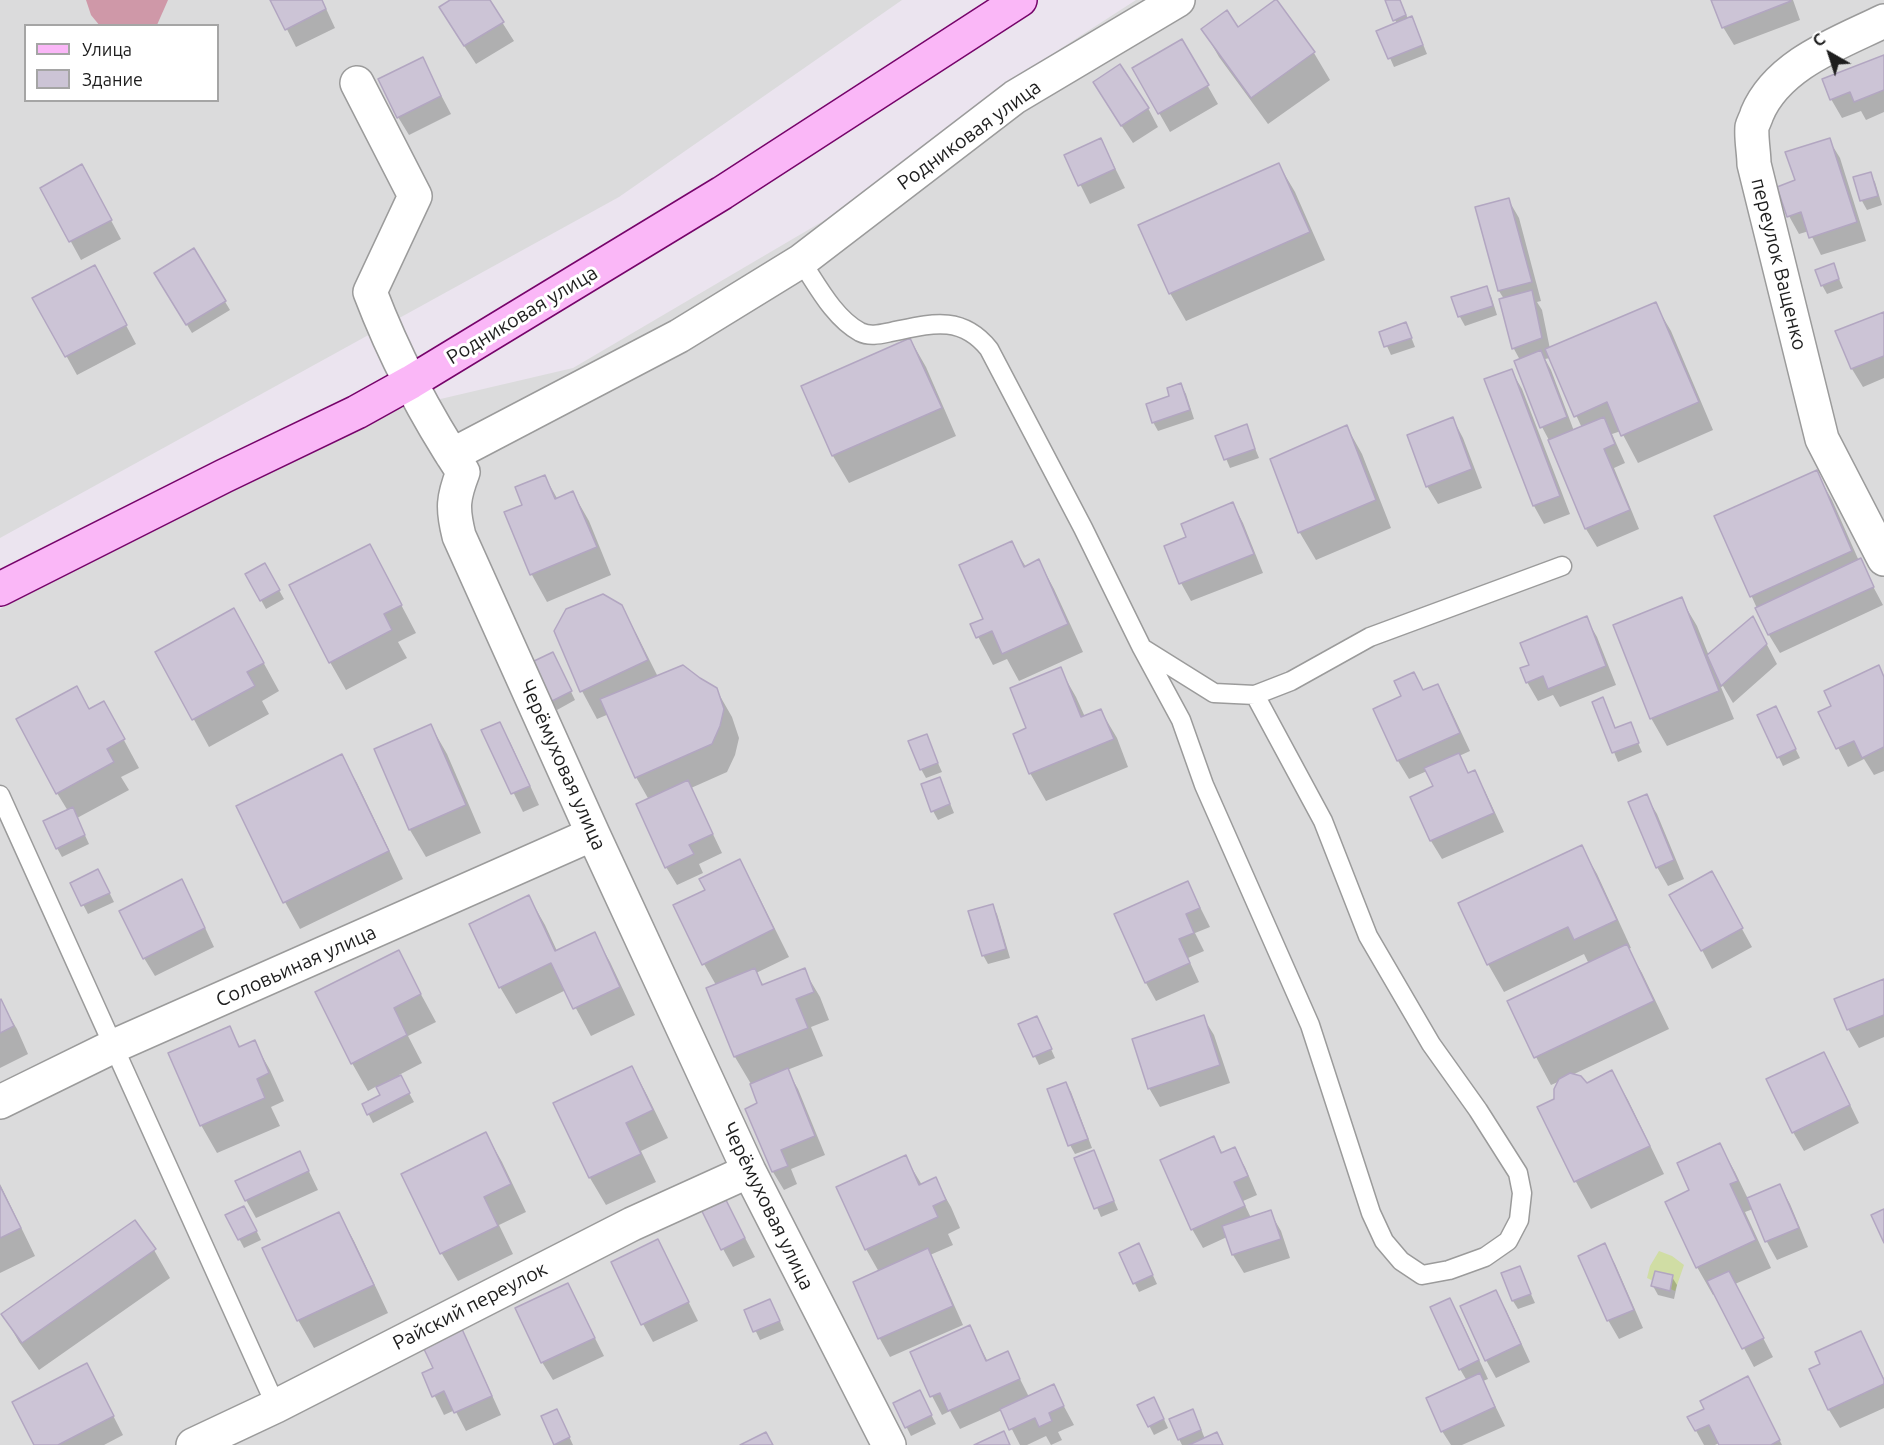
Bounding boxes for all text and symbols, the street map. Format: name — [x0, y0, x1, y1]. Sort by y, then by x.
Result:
legend — [24, 24, 219, 102]
north arrow — [1800, 24, 1860, 84]
text: С — [1809, 30, 1828, 50]
text: Улица — [82, 39, 132, 59]
text: Здание — [82, 69, 143, 89]
street label: Родниковая улица — [893, 75, 1045, 195]
street label: переулок Ващенко — [1746, 175, 1812, 353]
street label: Родниковая улица — [442, 261, 602, 369]
street label: Черёмуховая улица — [515, 676, 611, 854]
street label: Соловьиная улица — [212, 920, 380, 1012]
street label: Черёмуховая улица — [717, 1118, 819, 1294]
street label: Райский переулок — [389, 1257, 551, 1355]

